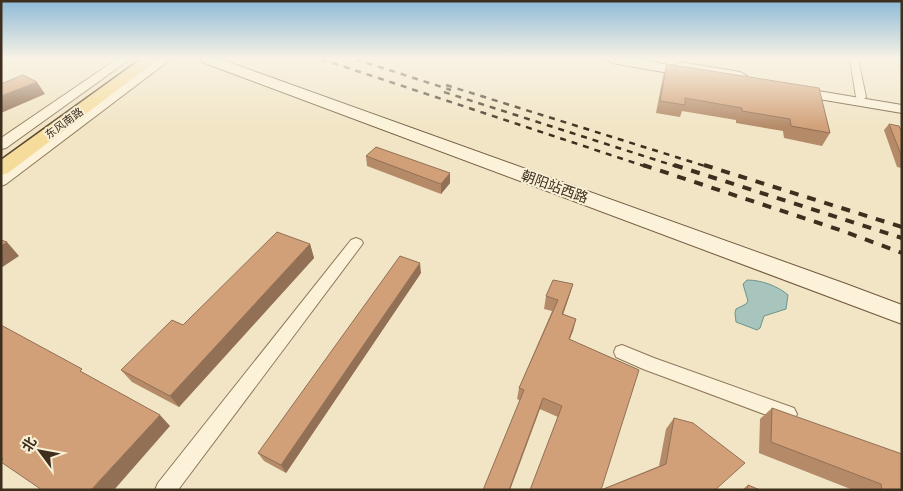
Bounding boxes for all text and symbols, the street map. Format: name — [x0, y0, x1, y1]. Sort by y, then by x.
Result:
street label: 东风南路 — [42, 104, 86, 142]
street label: 朝阳站西路 — [519, 165, 591, 207]
north arrow — [15, 426, 65, 476]
text: 北 — [17, 433, 40, 455]

